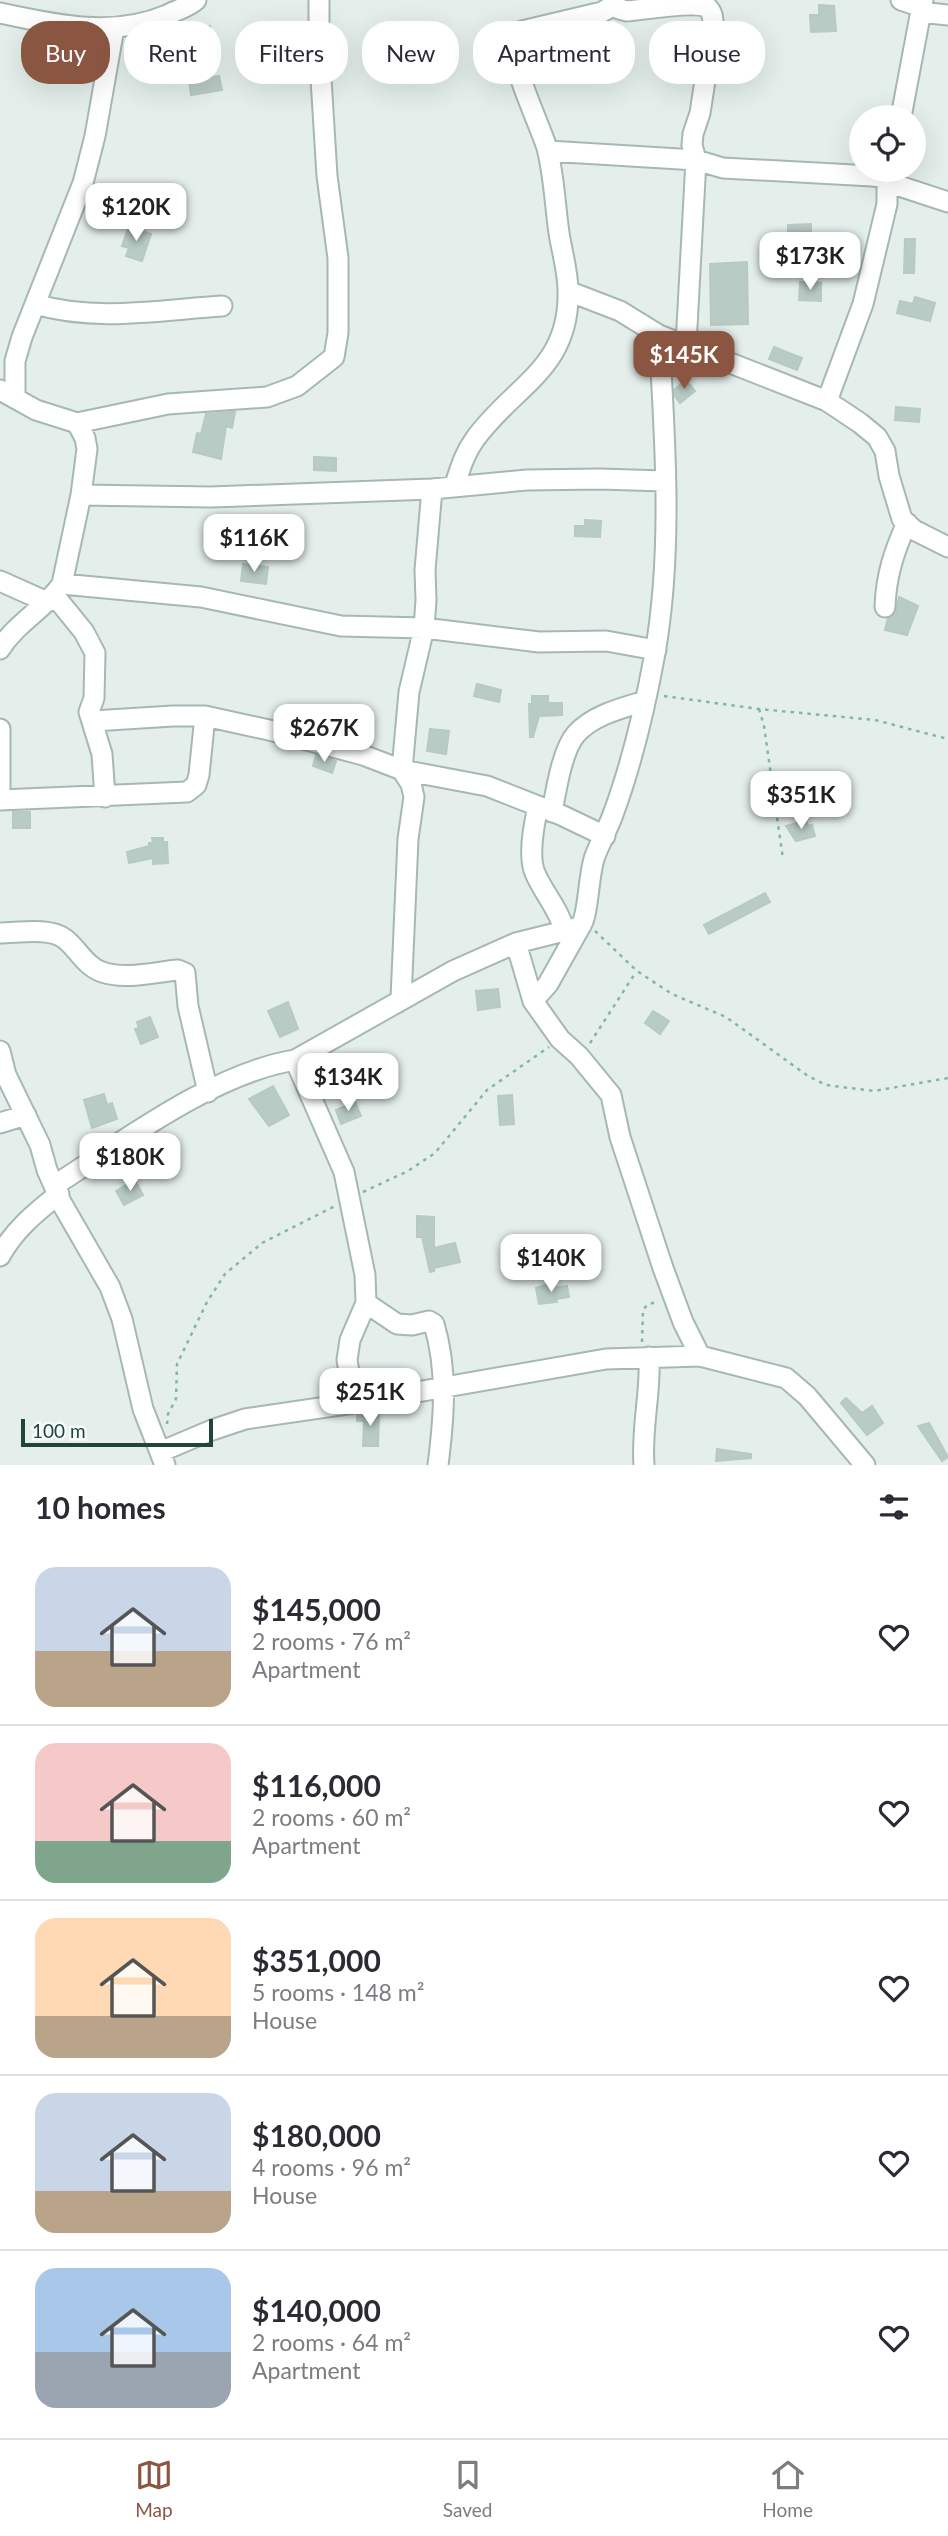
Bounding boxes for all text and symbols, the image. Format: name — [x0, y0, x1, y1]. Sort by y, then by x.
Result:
chip: Buy — [21, 21, 110, 84]
chip: Rent — [124, 21, 221, 84]
chip: Filters — [235, 21, 348, 84]
chip: New — [362, 21, 459, 84]
chip: Apartment — [473, 21, 635, 84]
chip: House — [649, 21, 765, 84]
map controls — [849, 105, 926, 182]
button: locate — [849, 105, 926, 182]
pin: $120K — [87, 184, 185, 243]
text: $120K — [101, 192, 171, 220]
pin: $173K — [761, 232, 859, 292]
text: $173K — [775, 241, 845, 269]
pin: $145K — [635, 332, 733, 391]
text: $145K — [649, 340, 719, 368]
pin: $116K — [205, 514, 303, 574]
text: $116K — [219, 523, 289, 551]
pin: $267K — [275, 704, 373, 764]
text: $267K — [289, 713, 359, 741]
pin: $351K — [752, 772, 850, 831]
text: $351K — [766, 780, 836, 808]
pin: $134K — [299, 1054, 397, 1113]
text: $134K — [313, 1062, 383, 1090]
pin: $180K — [81, 1134, 179, 1193]
text: $180K — [95, 1142, 165, 1170]
pin: $140K — [502, 1234, 600, 1294]
text: $140K — [516, 1243, 586, 1271]
pin: $251K — [321, 1368, 419, 1428]
text: $251K — [335, 1377, 405, 1405]
scale bar — [21, 1416, 214, 1448]
text: 100 m — [32, 1419, 86, 1442]
icon: filters — [875, 1488, 913, 1526]
text: 10 homes — [35, 1489, 166, 1525]
text: $145,000 — [252, 1591, 381, 1627]
icon: home — [91, 1595, 175, 1679]
icon: heart — [875, 1618, 913, 1656]
text: 2 rooms · 76 m² — [252, 1627, 411, 1655]
text: Apartment — [252, 1655, 360, 1683]
text: $116,000 — [252, 1767, 381, 1803]
icon: home — [91, 1771, 175, 1855]
icon: heart — [875, 1794, 913, 1832]
text: 2 rooms · 60 m² — [252, 1803, 411, 1831]
text: Apartment — [252, 1831, 360, 1859]
text: $351,000 — [252, 1942, 381, 1978]
icon: home — [91, 1946, 175, 2030]
icon: heart — [875, 1969, 913, 2007]
text: 5 rooms · 148 m² — [252, 1978, 424, 2006]
text: House — [252, 2006, 317, 2034]
text: $180,000 — [252, 2117, 381, 2153]
icon: home — [91, 2121, 175, 2205]
icon: heart — [875, 2144, 913, 2182]
text: 4 rooms · 96 m² — [252, 2153, 411, 2181]
text: House — [252, 2181, 317, 2209]
text: $140,000 — [252, 2292, 381, 2328]
icon: home — [91, 2296, 175, 2380]
icon: heart — [875, 2319, 913, 2357]
text: 2 rooms · 64 m² — [252, 2328, 411, 2356]
text: Apartment — [252, 2356, 360, 2384]
tab: Map — [135, 2456, 173, 2521]
tab: Saved — [443, 2456, 492, 2521]
tab: Home — [762, 2456, 813, 2521]

